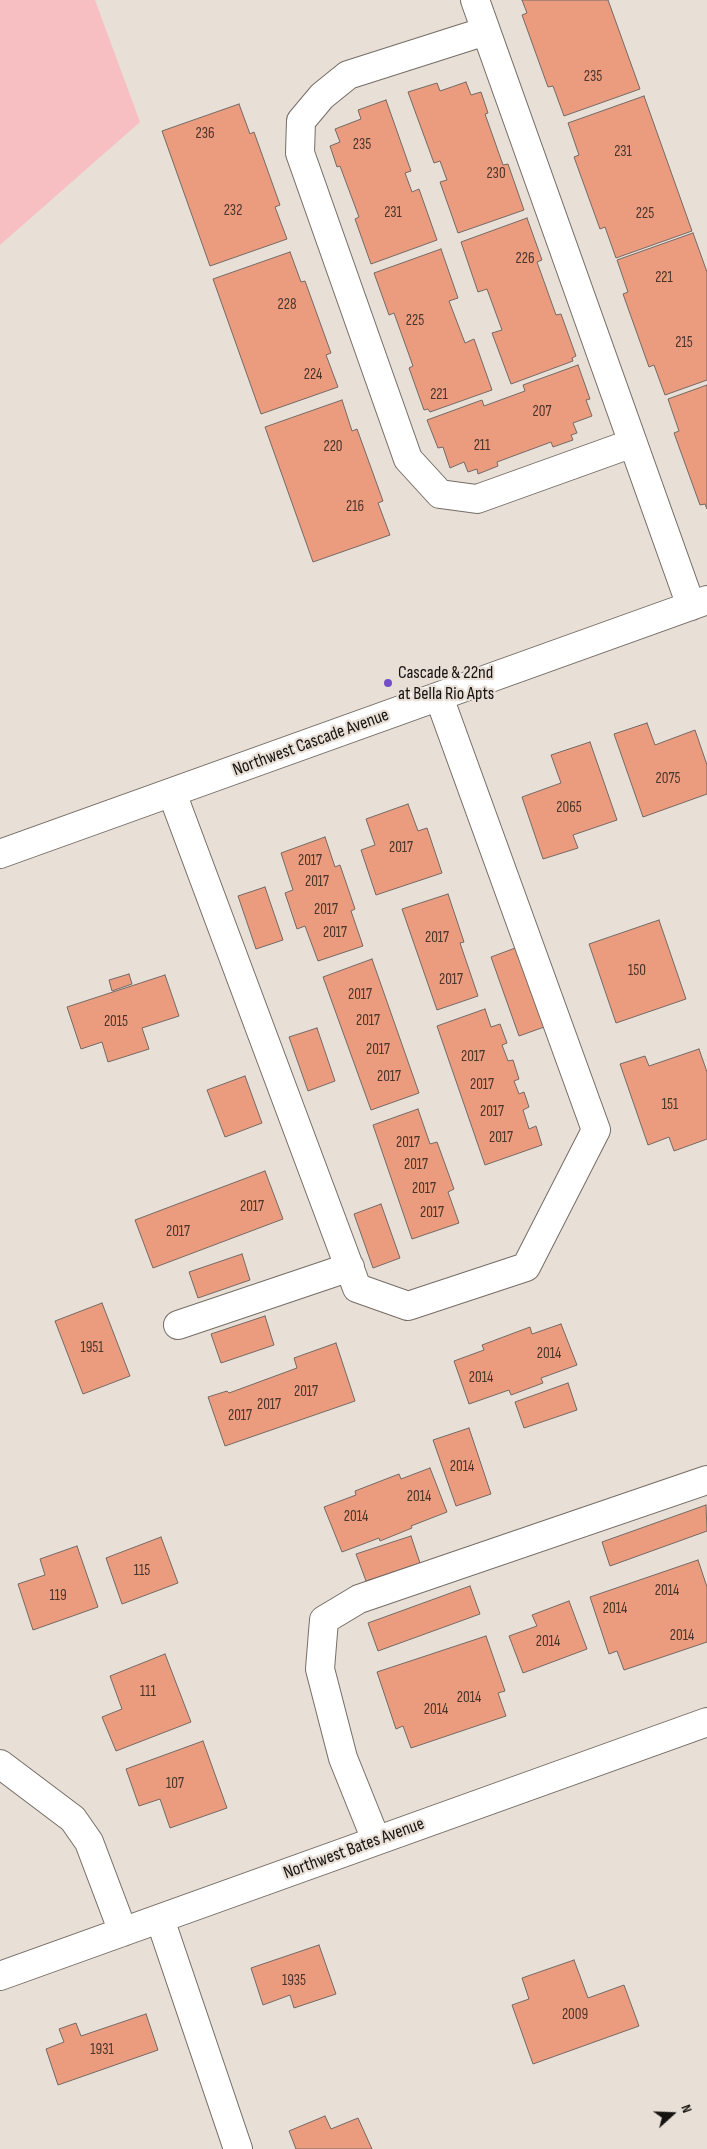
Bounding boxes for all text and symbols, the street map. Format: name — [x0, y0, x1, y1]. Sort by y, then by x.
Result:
house number: 235 — [584, 68, 602, 86]
house number: 236 — [195, 125, 215, 143]
house number: 235 — [353, 136, 371, 154]
house number: 231 — [614, 143, 632, 161]
house number: 230 — [486, 165, 506, 183]
house number: 232 — [224, 202, 242, 220]
house number: 231 — [384, 204, 402, 222]
house number: 225 — [636, 205, 654, 223]
house number: 226 — [516, 250, 534, 268]
house number: 221 — [655, 269, 673, 287]
house number: 228 — [278, 296, 296, 314]
house number: 225 — [406, 312, 424, 330]
house number: 215 — [675, 334, 693, 352]
house number: 224 — [304, 366, 322, 384]
house number: 221 — [430, 386, 448, 404]
house number: 207 — [533, 403, 551, 421]
house number: 211 — [474, 437, 490, 455]
house number: 220 — [323, 438, 343, 456]
house number: 216 — [346, 498, 364, 516]
place label: Cascade & 22nd at Bella Rio Apts — [398, 662, 494, 704]
marker: Cascade & 22nd at Bella Rio Apts — [382, 677, 394, 689]
street label: Northwest Cascade Avenue — [230, 705, 392, 781]
house number: 2075 — [656, 770, 680, 788]
house number: 2065 — [556, 799, 582, 817]
house number: 2017 — [389, 839, 413, 857]
house number: 2017 — [298, 852, 322, 870]
house number: 2017 — [305, 873, 329, 891]
house number: 2017 — [314, 901, 338, 919]
house number: 2017 — [323, 924, 347, 942]
house number: 2017 — [425, 929, 449, 947]
house number: 150 — [628, 962, 646, 980]
house number: 2017 — [439, 971, 463, 989]
house number: 2017 — [348, 986, 372, 1004]
house number: 2017 — [356, 1012, 380, 1030]
house number: 2015 — [104, 1013, 128, 1031]
house number: 2017 — [366, 1041, 390, 1059]
house number: 2017 — [461, 1048, 485, 1066]
house number: 2017 — [377, 1068, 401, 1086]
house number: 2017 — [470, 1076, 494, 1094]
house number: 151 — [662, 1096, 678, 1114]
house number: 2017 — [480, 1103, 504, 1121]
house number: 2017 — [489, 1129, 513, 1147]
house number: 2017 — [396, 1134, 420, 1152]
house number: 2017 — [404, 1156, 428, 1174]
house number: 2017 — [412, 1180, 436, 1198]
house number: 2017 — [240, 1198, 264, 1216]
house number: 2017 — [420, 1204, 444, 1222]
house number: 2017 — [166, 1223, 190, 1241]
house number: 1951 — [80, 1339, 104, 1357]
house number: 2014 — [537, 1345, 561, 1363]
house number: 2014 — [469, 1369, 493, 1387]
house number: 2017 — [294, 1383, 318, 1401]
house number: 2017 — [257, 1396, 281, 1414]
house number: 2017 — [228, 1407, 252, 1425]
house number: 2014 — [450, 1458, 474, 1476]
house number: 2014 — [407, 1488, 431, 1506]
house number: 2014 — [344, 1508, 368, 1526]
house number: 115 — [134, 1562, 150, 1580]
house number: 2014 — [655, 1582, 679, 1600]
house number: 119 — [49, 1587, 67, 1605]
house number: 2014 — [603, 1600, 627, 1618]
house number: 2014 — [670, 1627, 694, 1645]
house number: 2014 — [536, 1633, 560, 1651]
house number: 111 — [140, 1683, 156, 1701]
house number: 2014 — [457, 1689, 481, 1707]
house number: 2014 — [424, 1701, 448, 1719]
house number: 107 — [166, 1775, 184, 1793]
street label: Northwest Bates Avenue — [281, 1814, 427, 1884]
house number: 1935 — [282, 1972, 306, 1990]
house number: 2009 — [562, 2006, 588, 2024]
house number: 1931 — [90, 2041, 114, 2059]
north arrow — [647, 2089, 697, 2139]
text: N — [677, 2102, 696, 2115]

